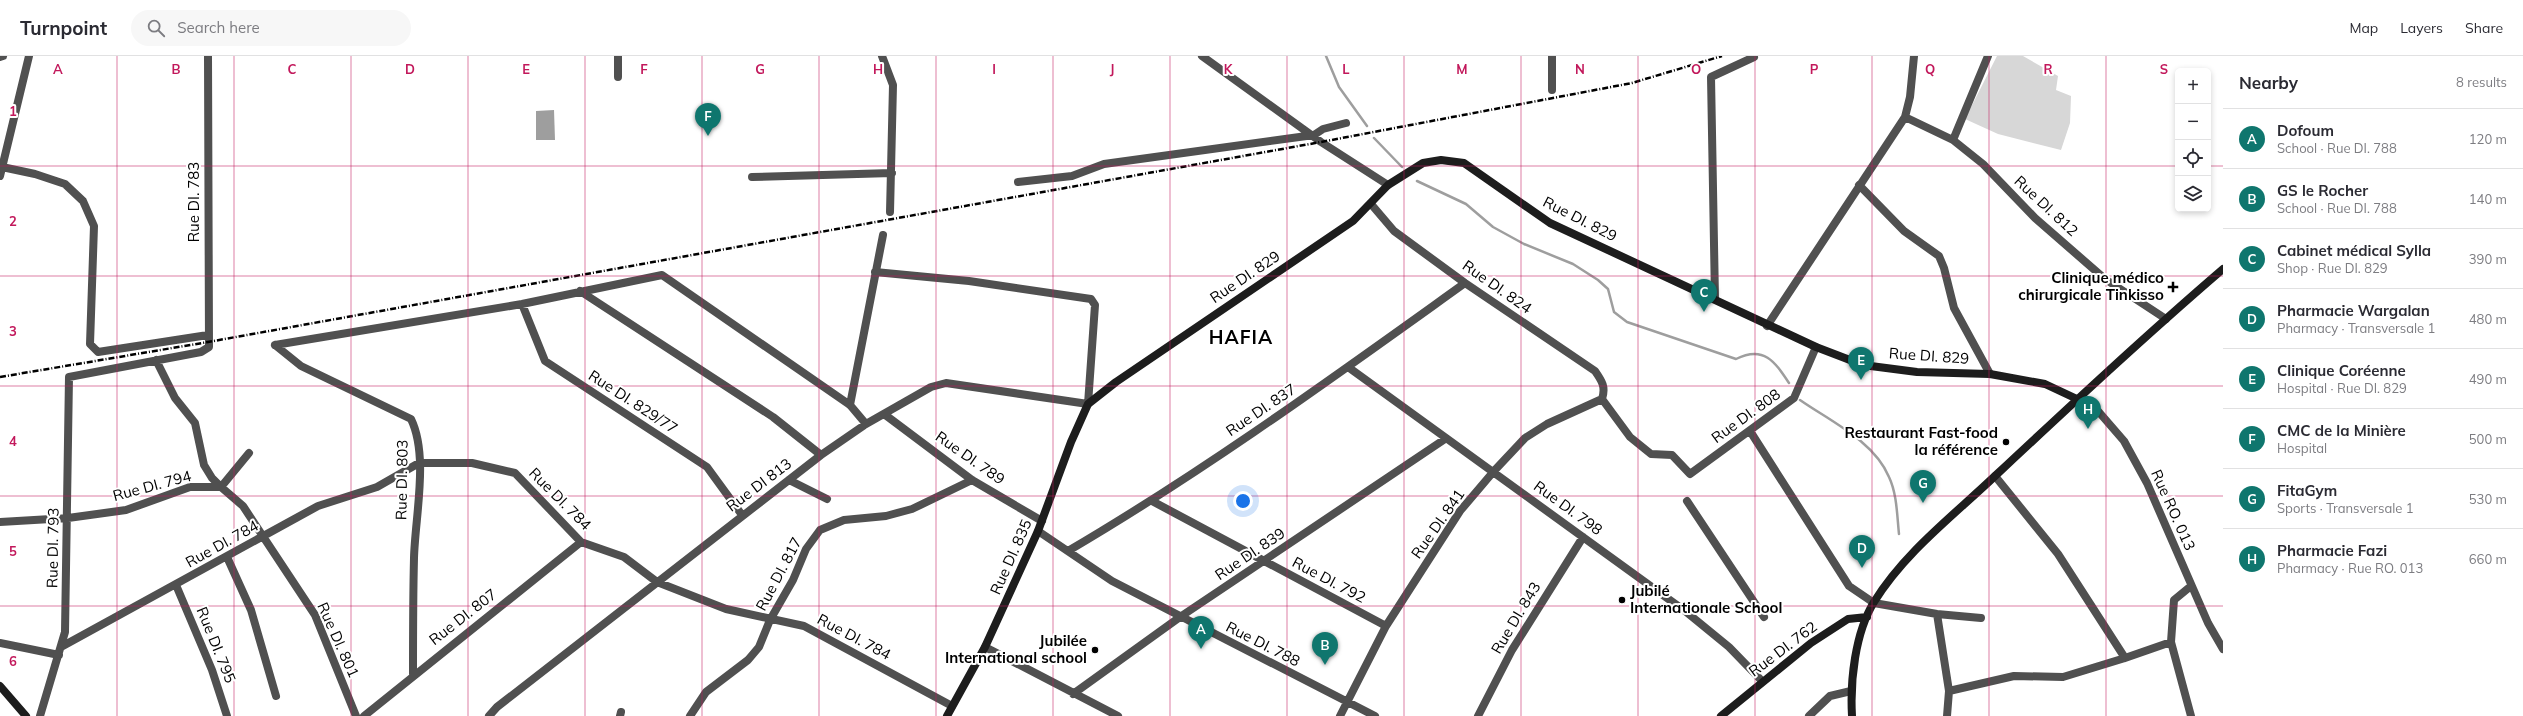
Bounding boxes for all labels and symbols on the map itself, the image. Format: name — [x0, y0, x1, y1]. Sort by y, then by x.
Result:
text: A — [53, 61, 63, 77]
text: B — [172, 61, 181, 77]
text: C — [288, 61, 297, 77]
text: D — [405, 61, 415, 77]
text: E — [522, 61, 530, 77]
text: F — [640, 61, 648, 77]
text: G — [755, 61, 765, 77]
text: H — [873, 61, 883, 77]
text: I — [992, 61, 996, 77]
text: J — [1110, 61, 1114, 77]
text: K — [1224, 61, 1234, 77]
text: L — [1342, 61, 1350, 77]
text: M — [1456, 61, 1468, 77]
text: N — [1575, 61, 1585, 77]
text: O — [1691, 61, 1701, 77]
text: P — [1810, 61, 1819, 77]
text: Q — [1925, 61, 1935, 77]
text: R — [2043, 61, 2053, 77]
text: S — [2160, 61, 2168, 77]
text: 1 — [9, 103, 17, 119]
pin: F — [695, 103, 721, 136]
street label: Rue DI. 783 — [184, 162, 203, 242]
street label: Rue DI. 812 — [2010, 171, 2082, 240]
street label: Rue DI. 829 — [1540, 192, 1620, 245]
text: 2 — [9, 213, 17, 229]
street label: Rue DI. 829 — [1206, 246, 1283, 307]
street label: Rue DI. 824 — [1459, 256, 1536, 317]
place label: Clinique médico chirurgicale Tinkisso — [2018, 268, 2164, 304]
pin: C — [1691, 279, 1717, 312]
marker: Clinique médico chirurgicale Tinkisso — [2167, 281, 2179, 293]
text: 3 — [9, 323, 17, 339]
district label: HAFIA — [1209, 325, 1273, 349]
street label: Rue DI. 829 — [1888, 343, 1970, 368]
pin: E — [1848, 347, 1874, 380]
street label: Rue DI. 829/77 — [585, 366, 682, 438]
street label: Rue DI. 837 — [1222, 379, 1299, 440]
street label: Rue DI. 808 — [1708, 384, 1784, 447]
pin: H — [2075, 396, 2101, 429]
place label: Restaurant Fast-food la référence — [1845, 423, 1998, 459]
street label: Rue DI. 789 — [932, 427, 1009, 488]
text: 4 — [9, 433, 17, 449]
marker: Restaurant Fast-food la référence — [2001, 437, 2011, 447]
street label: Rue DI. 803 — [391, 440, 412, 520]
street label: Rue DI 813 — [722, 454, 795, 515]
street label: Rue DI. 784 — [525, 463, 596, 534]
street label: Rue DI. 794 — [111, 466, 193, 505]
street label: Rue RO. 013 — [2147, 466, 2200, 553]
pin: G — [1910, 470, 1936, 503]
street label: Rue DI. 798 — [1530, 476, 1606, 539]
street label: Rue DI. 841 — [1407, 485, 1468, 562]
your location — [1233, 491, 1253, 511]
street label: Rue DI. 793 — [42, 508, 63, 588]
street label: Rue DI. 784 — [182, 516, 262, 571]
street label: Rue DI. 835 — [985, 516, 1036, 597]
street label: Rue DI. 839 — [1211, 523, 1288, 584]
street label: Rue DI. 817 — [751, 534, 806, 614]
pin: D — [1849, 535, 1875, 568]
text: 5 — [9, 543, 17, 559]
street label: Rue DI. 792 — [1289, 552, 1369, 607]
street label: Rue DI. 843 — [1487, 578, 1544, 657]
place label: Jubilé Internationale School — [1630, 581, 1782, 617]
street label: Rue DI. 807 — [425, 584, 500, 649]
marker: Jubilé Internationale School — [1617, 595, 1627, 605]
street label: Rue DI. 801 — [313, 599, 364, 680]
street label: Rue DI. 795 — [193, 604, 240, 686]
street label: Rue DI. 784 — [814, 609, 894, 664]
pin: A — [1188, 616, 1214, 649]
street label: Rue DI. 788 — [1223, 617, 1303, 670]
street label: Rue DI. 762 — [1745, 617, 1821, 680]
place label: Jubilée International school — [945, 631, 1087, 667]
pin: B — [1312, 632, 1338, 665]
marker: Jubilée International school — [1090, 645, 1100, 655]
text: 6 — [9, 653, 17, 669]

